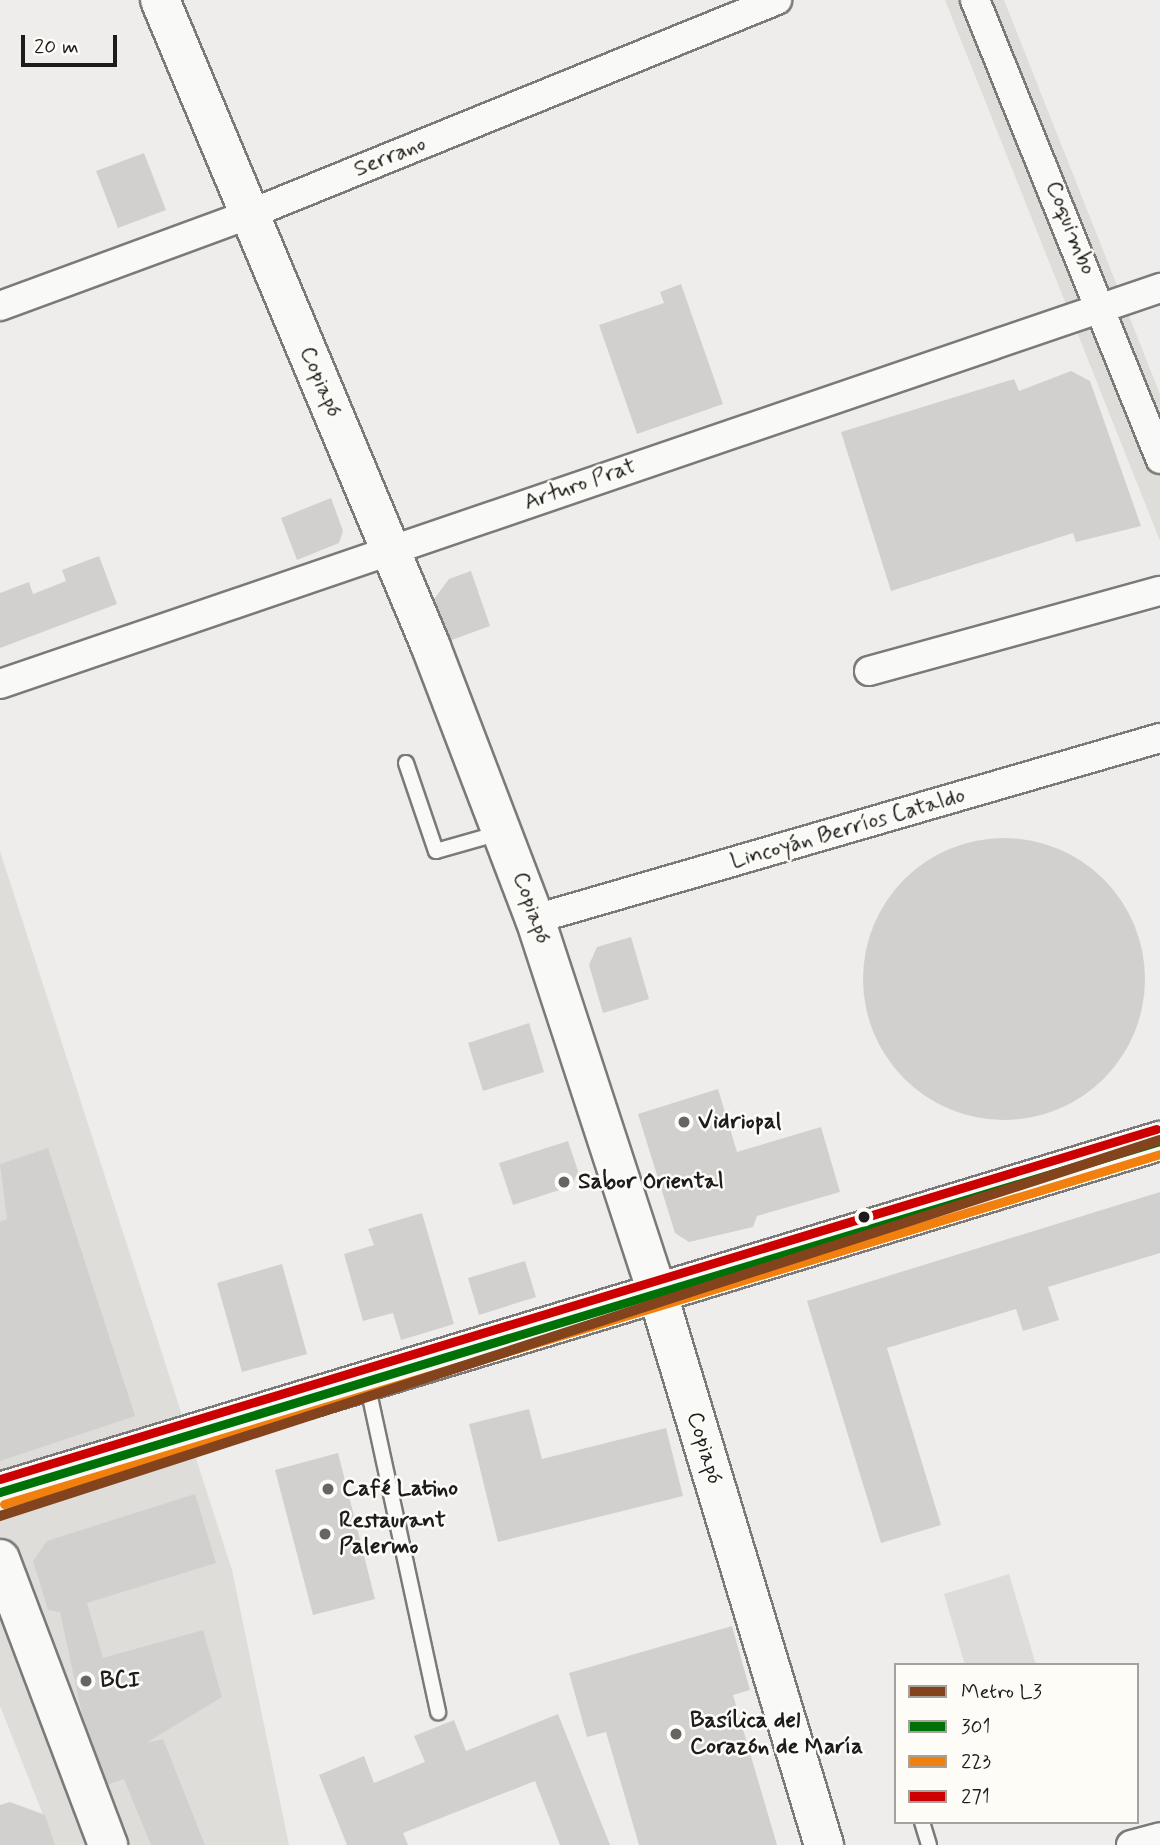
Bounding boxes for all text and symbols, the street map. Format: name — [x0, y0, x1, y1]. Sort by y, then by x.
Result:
scale bar — [24, 21, 121, 65]
text: 20 m — [34, 33, 79, 61]
street label: Serrano — [350, 130, 430, 184]
street label: Coquimbo — [1039, 177, 1101, 279]
street label: Copiapó — [293, 342, 347, 422]
street label: Arturo Prat — [520, 453, 640, 517]
street label: Lincoyán Berríos Cataldo — [730, 783, 966, 875]
street label: Copiapó — [506, 868, 556, 948]
place label: Vidriopal — [698, 1108, 781, 1136]
marker: Vidriopal — [676, 1114, 692, 1130]
place label: Sabor Oriental — [578, 1168, 724, 1196]
marker: Sabor Oriental — [556, 1174, 572, 1190]
unlabelled marker — [857, 1210, 871, 1224]
street label: Copiapó — [680, 1408, 728, 1488]
place label: Café Latino — [342, 1475, 458, 1503]
marker: Café Latino — [320, 1481, 336, 1497]
place label: Restaurant Palermo — [339, 1507, 446, 1561]
marker: Restaurant Palermo — [317, 1526, 333, 1542]
legend — [894, 1663, 1139, 1824]
place label: BCI — [100, 1667, 140, 1695]
marker: BCI — [78, 1673, 94, 1689]
text: Metro L3 — [961, 1678, 1042, 1706]
place label: Basílica del Corazón de María — [690, 1707, 863, 1761]
text: 301 — [961, 1713, 991, 1741]
marker: Basílica del Corazón de María — [668, 1726, 684, 1742]
text: 223 — [961, 1748, 991, 1776]
text: 271 — [961, 1783, 990, 1811]

